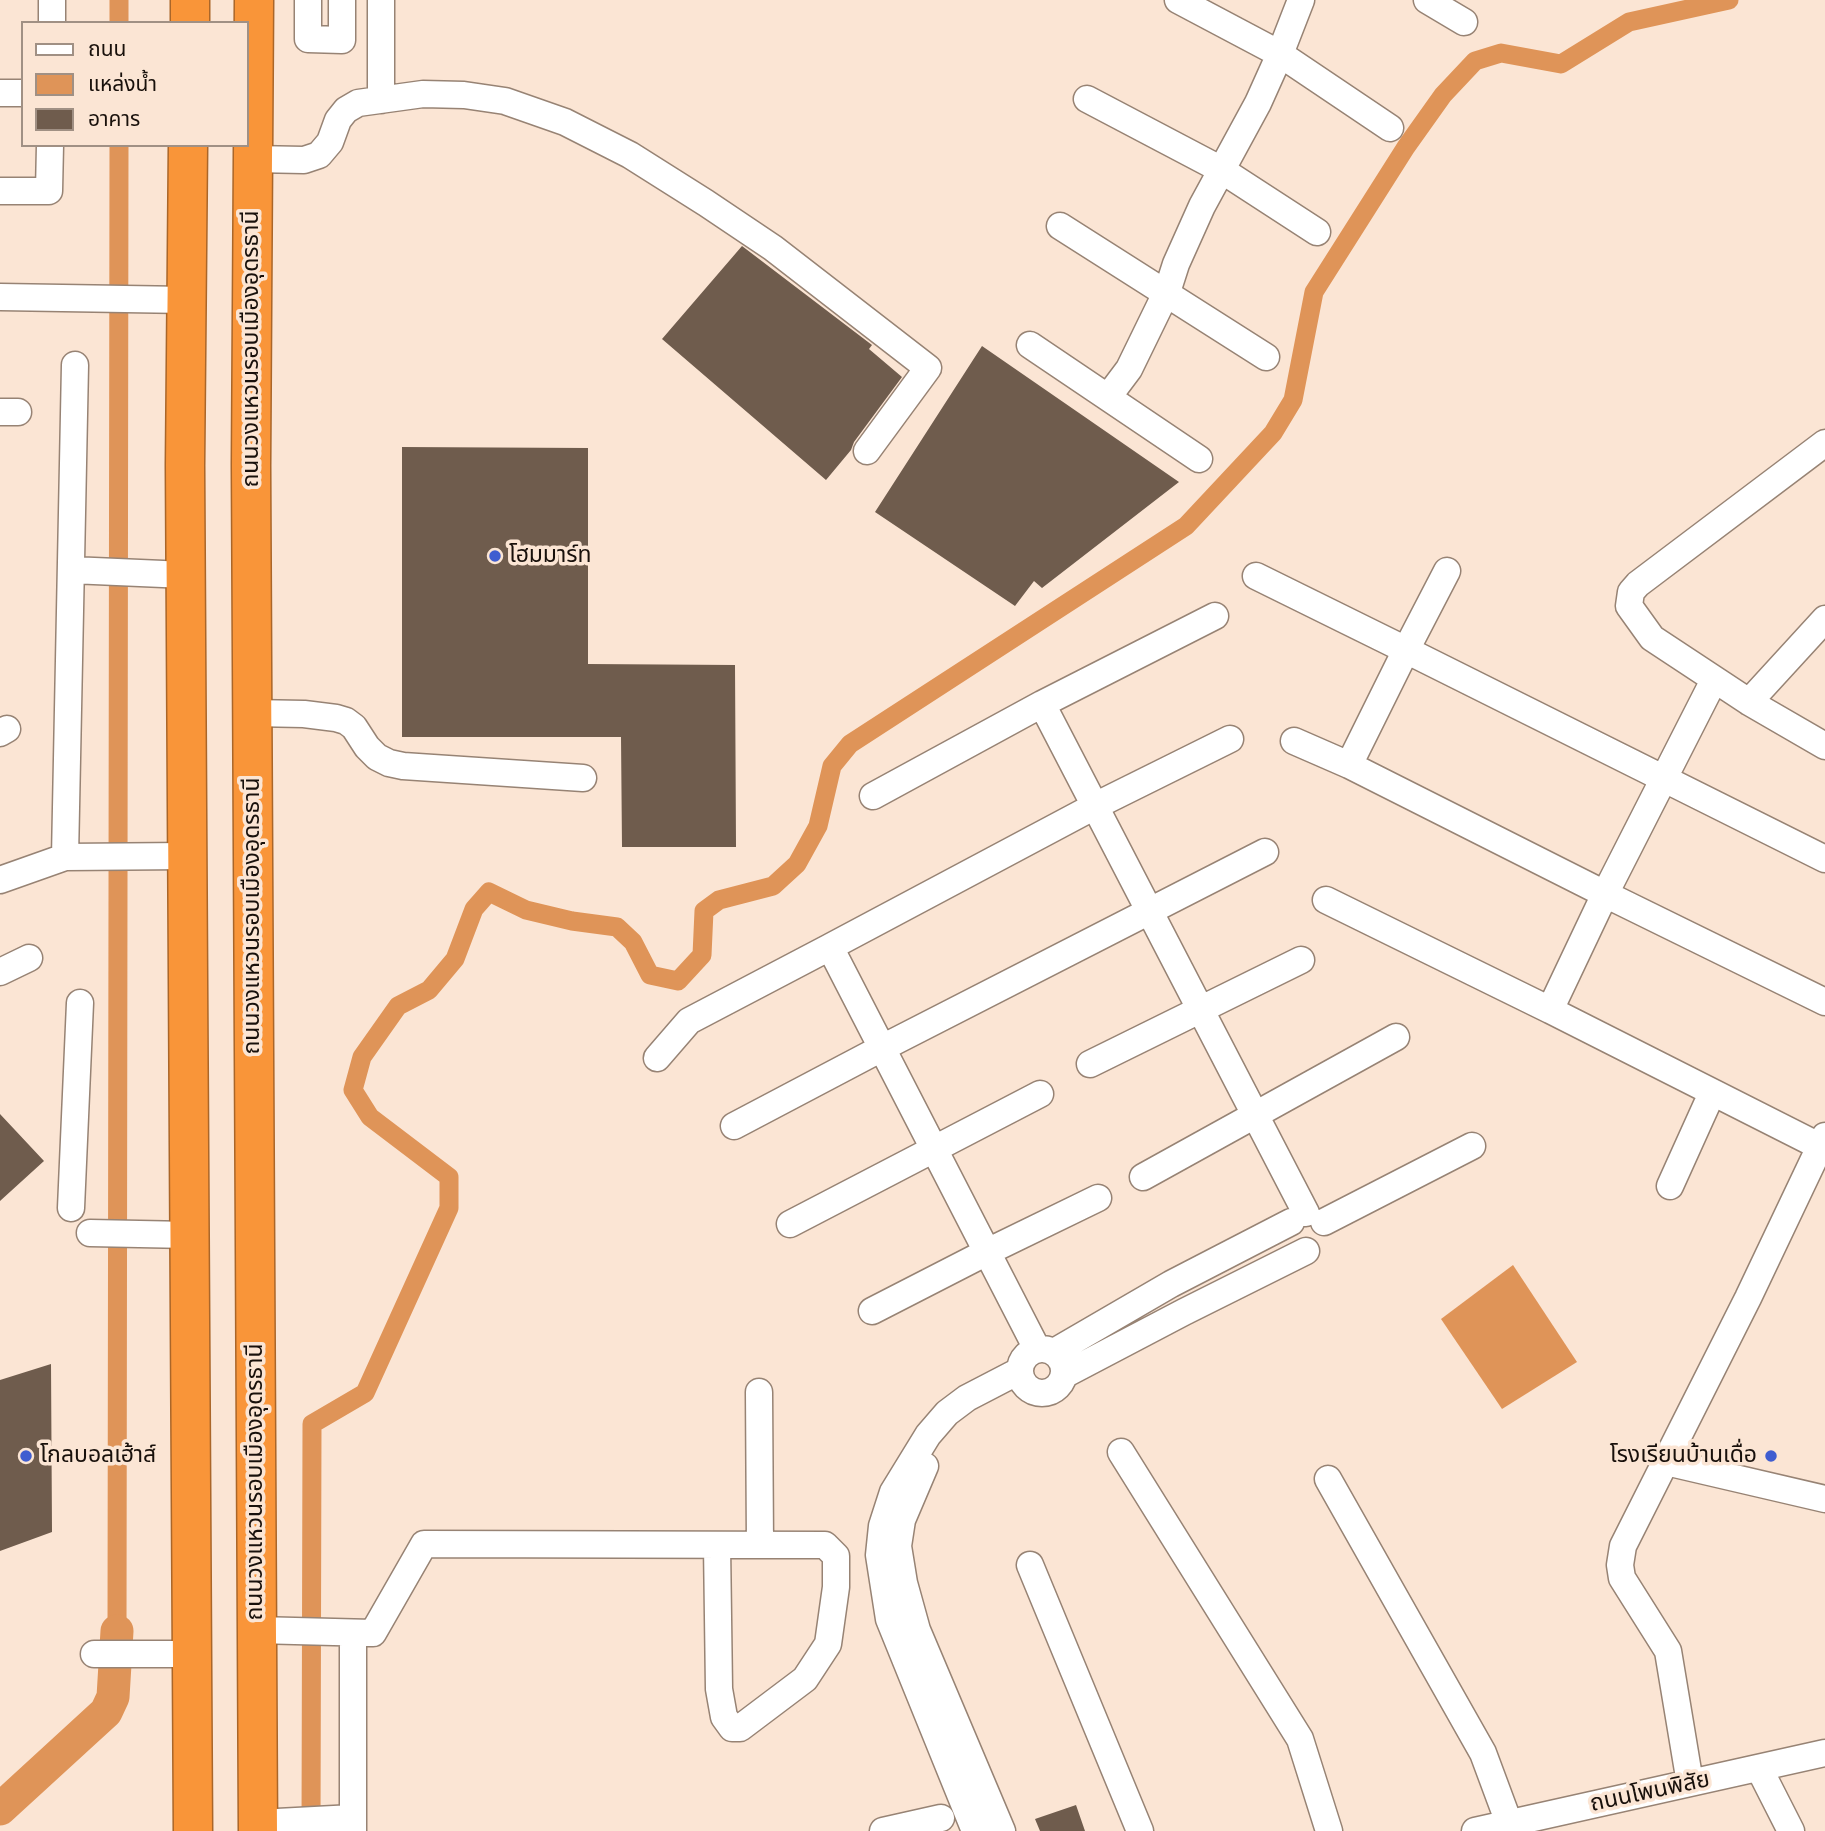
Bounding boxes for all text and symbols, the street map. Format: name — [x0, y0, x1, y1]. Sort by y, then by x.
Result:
legend — [21, 21, 248, 147]
text: ถนน — [88, 36, 126, 62]
text: แหล่งน้ำ — [88, 71, 157, 97]
text: อาคาร — [88, 106, 140, 132]
street label: ถนนวงแหวนรอบเมืองอุดรธานี — [238, 210, 266, 488]
place label: โฮมมาร์ท — [509, 542, 592, 570]
marker: โฮมมาร์ท — [487, 548, 503, 564]
street label: ถนนวงแหวนรอบเมืองอุดรธานี — [239, 777, 267, 1055]
street label: ถนนวงแหวนรอบเมืองอุดรธานี — [242, 1343, 270, 1621]
place label: โกลบอลเฮ้าส์ — [40, 1442, 156, 1470]
place label: โรงเรียนบ้านเดื่อ — [1610, 1442, 1757, 1470]
marker: โกลบอลเฮ้าส์ — [18, 1448, 34, 1464]
marker: โรงเรียนบ้านเดื่อ — [1763, 1448, 1779, 1464]
street label: ถนนโพนพิสัย — [1588, 1766, 1712, 1818]

